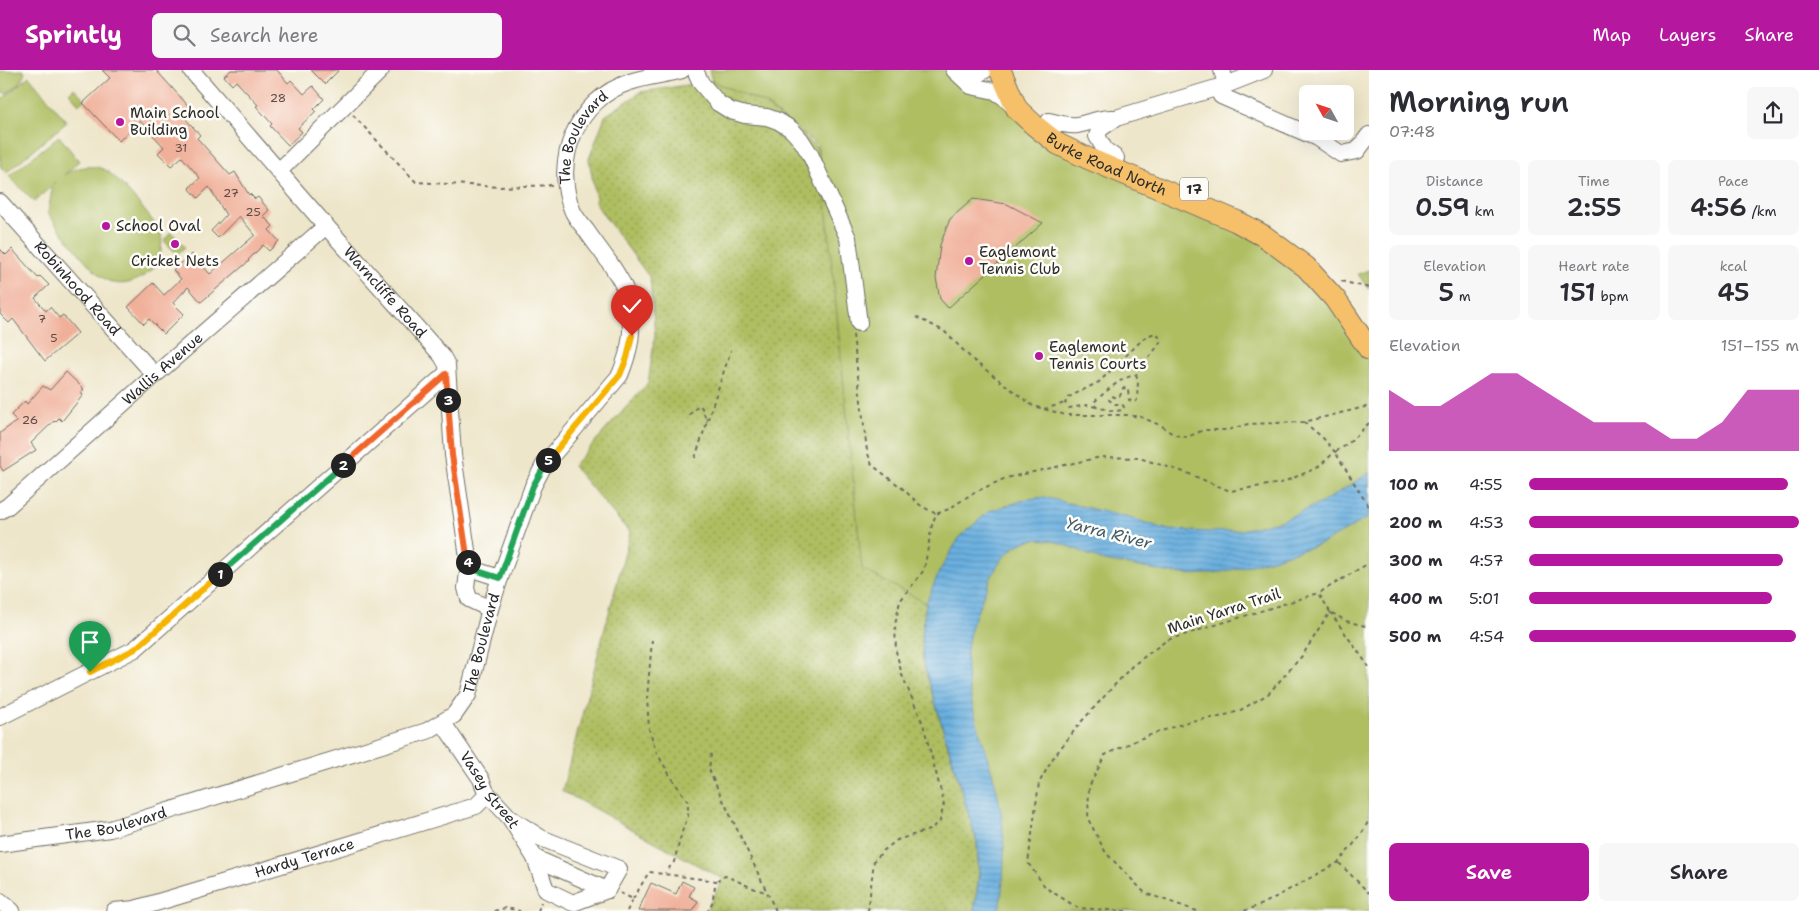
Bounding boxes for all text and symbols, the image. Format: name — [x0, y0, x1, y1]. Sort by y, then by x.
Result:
search box — [152, 13, 502, 58]
text: Sprintly — [25, 19, 122, 51]
icon: search — [170, 21, 198, 49]
text: Search here — [210, 23, 319, 48]
text: Map — [1593, 23, 1631, 47]
text: Layers — [1659, 23, 1716, 47]
text: Share — [1744, 23, 1794, 47]
text: Morning run — [1389, 83, 1569, 121]
north arrow — [1299, 85, 1354, 140]
map controls — [1299, 85, 1354, 140]
street label: The Boulevard — [555, 86, 612, 185]
button: share — [1747, 87, 1799, 139]
house number: 28 — [270, 90, 286, 106]
place label: Main School Building — [130, 103, 220, 140]
marker: Main School Building — [114, 116, 126, 128]
text: 07:48 — [1389, 121, 1435, 142]
street label: Burke Road North — [1042, 128, 1170, 201]
house number: 31 — [175, 140, 187, 156]
text: Distance — [1426, 172, 1483, 190]
text: Time — [1578, 172, 1610, 190]
text: Pace — [1718, 172, 1749, 190]
road number: 17 — [1180, 178, 1208, 200]
house number: 27 — [223, 185, 239, 201]
text: 0.59 — [1415, 190, 1470, 224]
text: 2:55 — [1566, 190, 1622, 224]
text: 4:56 — [1690, 190, 1747, 224]
text: km — [1470, 202, 1494, 220]
text: /km — [1747, 202, 1777, 220]
house number: 25 — [245, 204, 261, 220]
place label: School Oval — [116, 216, 201, 236]
marker: School Oval — [100, 220, 112, 232]
street label: Robinhood Road — [30, 237, 125, 340]
marker: Cricket Nets — [169, 238, 181, 250]
street label: Warncliffe Road — [339, 242, 432, 343]
place label: Eaglemont Tennis Club — [979, 242, 1060, 279]
place label: Cricket Nets — [131, 251, 219, 271]
marker: Eaglemont Tennis Club — [963, 255, 975, 267]
text: Elevation — [1423, 257, 1486, 275]
text: Heart rate — [1558, 257, 1630, 275]
text: kcal — [1720, 257, 1747, 275]
text: 5 — [1438, 275, 1454, 309]
text: 151 — [1559, 275, 1596, 309]
text: 45 — [1717, 275, 1749, 309]
pin — [611, 285, 653, 336]
text: m — [1454, 287, 1471, 305]
text: bpm — [1596, 287, 1629, 305]
icon: check — [618, 292, 646, 320]
house number: 7 — [38, 311, 46, 327]
street label: Wallis Avenue — [118, 328, 207, 410]
house number: 5 — [50, 330, 58, 346]
text: Elevation — [1389, 335, 1461, 356]
text: 151–155 m — [1721, 335, 1799, 356]
place label: Eaglemont Tennis Courts — [1049, 337, 1147, 374]
marker: Eaglemont Tennis Courts — [1033, 350, 1045, 362]
pin: 3 — [436, 388, 460, 412]
text: 3 — [444, 391, 453, 409]
house number: 26 — [22, 412, 38, 428]
pin: 5 — [536, 448, 560, 472]
text: 5 — [544, 451, 553, 469]
pin: 2 — [330, 452, 356, 478]
text: 2 — [339, 456, 348, 474]
text: 100 m — [1389, 474, 1438, 495]
text: 4:55 — [1469, 474, 1503, 495]
water label: Yarra River — [1064, 512, 1154, 554]
text: 200 m — [1389, 512, 1442, 533]
text: 4:53 — [1469, 512, 1504, 533]
pin: 4 — [456, 550, 480, 574]
text: 300 m — [1389, 550, 1443, 571]
text: 4:57 — [1469, 550, 1504, 571]
text: 4 — [464, 553, 473, 571]
pin: 1 — [208, 562, 232, 586]
text: 1 — [217, 565, 224, 583]
street label: Main Yarra Trail — [1165, 583, 1283, 639]
text: 400 m — [1389, 588, 1443, 609]
text: 5:01 — [1469, 588, 1499, 609]
street label: The Boulevard — [459, 590, 505, 696]
pin — [69, 621, 111, 672]
text: 500 m — [1389, 626, 1441, 647]
text: 4:54 — [1469, 626, 1504, 647]
icon: arrive — [76, 628, 104, 656]
street label: Vasey Street — [455, 747, 524, 832]
street label: The Boulevard — [64, 802, 170, 845]
street label: Hardy Terrace — [252, 833, 357, 882]
button: Save — [1389, 843, 1589, 901]
button: Share — [1599, 843, 1799, 901]

